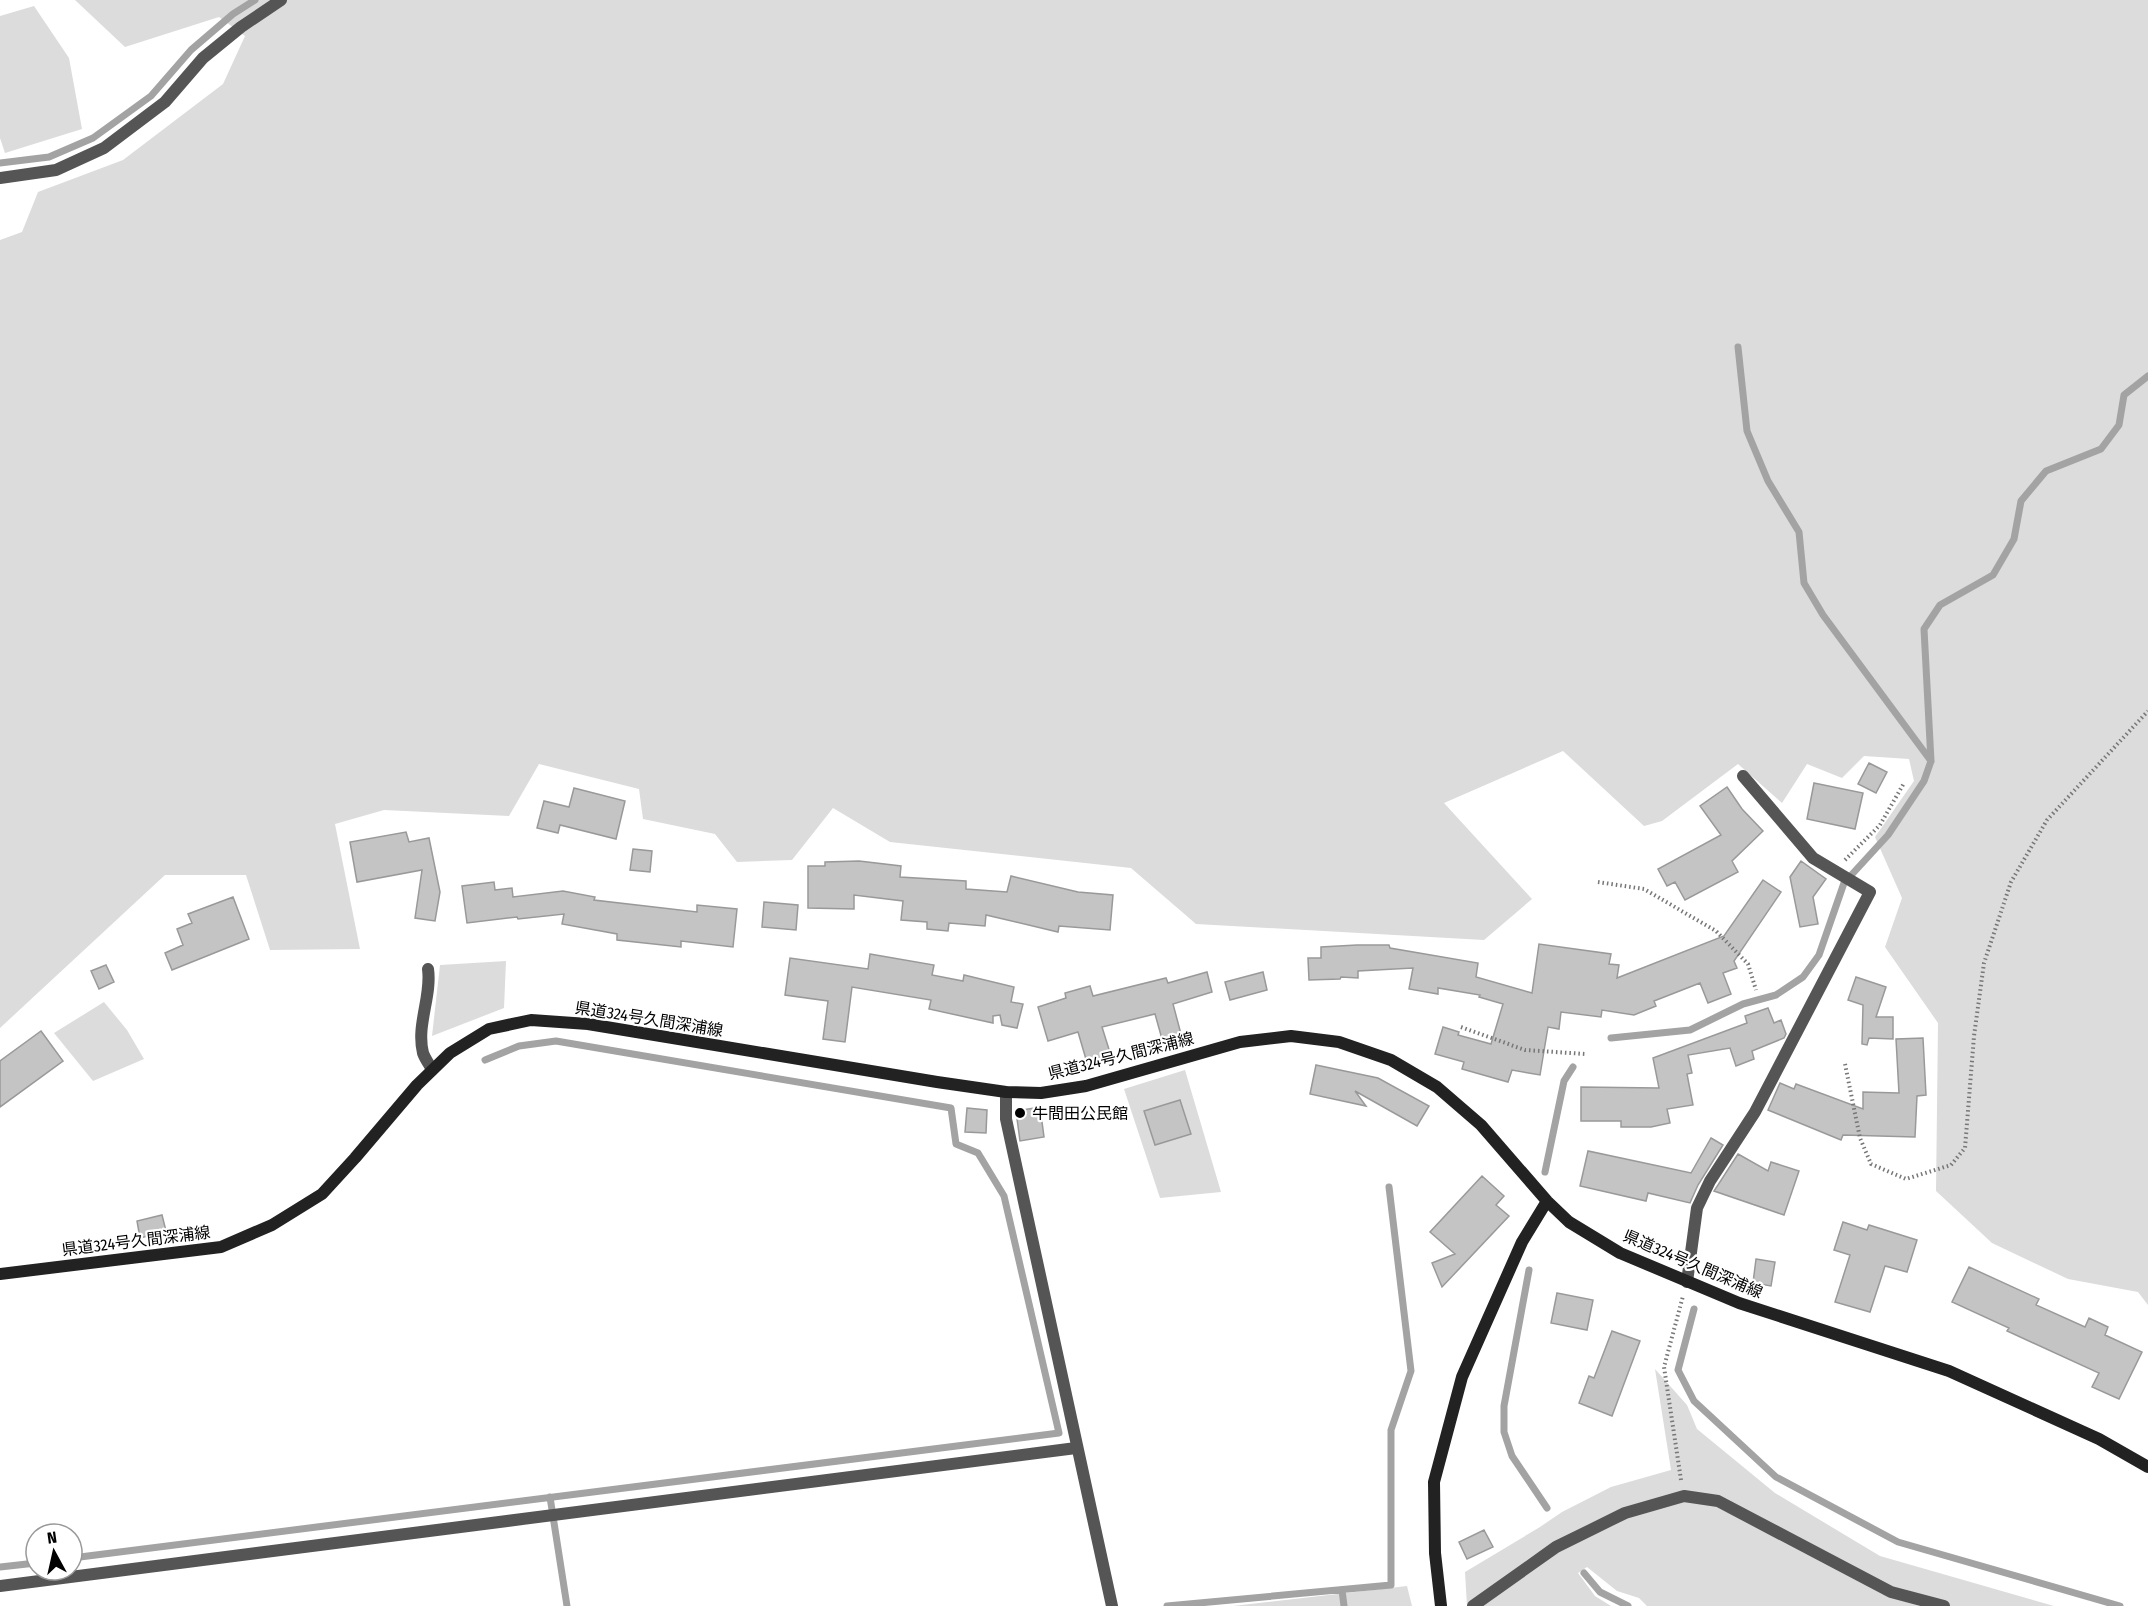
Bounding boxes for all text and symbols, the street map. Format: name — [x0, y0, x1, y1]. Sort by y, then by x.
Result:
street label: 県道324号久間深浦線 — [574, 998, 724, 1040]
street label: 県道324号久間深浦線 — [1046, 1029, 1196, 1083]
place label: 牛間田公民館 — [1032, 1104, 1128, 1123]
marker: 牛間田公民館 — [1013, 1106, 1027, 1120]
street label: 県道324号久間深浦線 — [61, 1222, 211, 1260]
street label: 県道324号久間深浦線 — [1620, 1226, 1766, 1302]
north arrow — [24, 1522, 84, 1582]
text: N — [46, 1528, 58, 1548]

